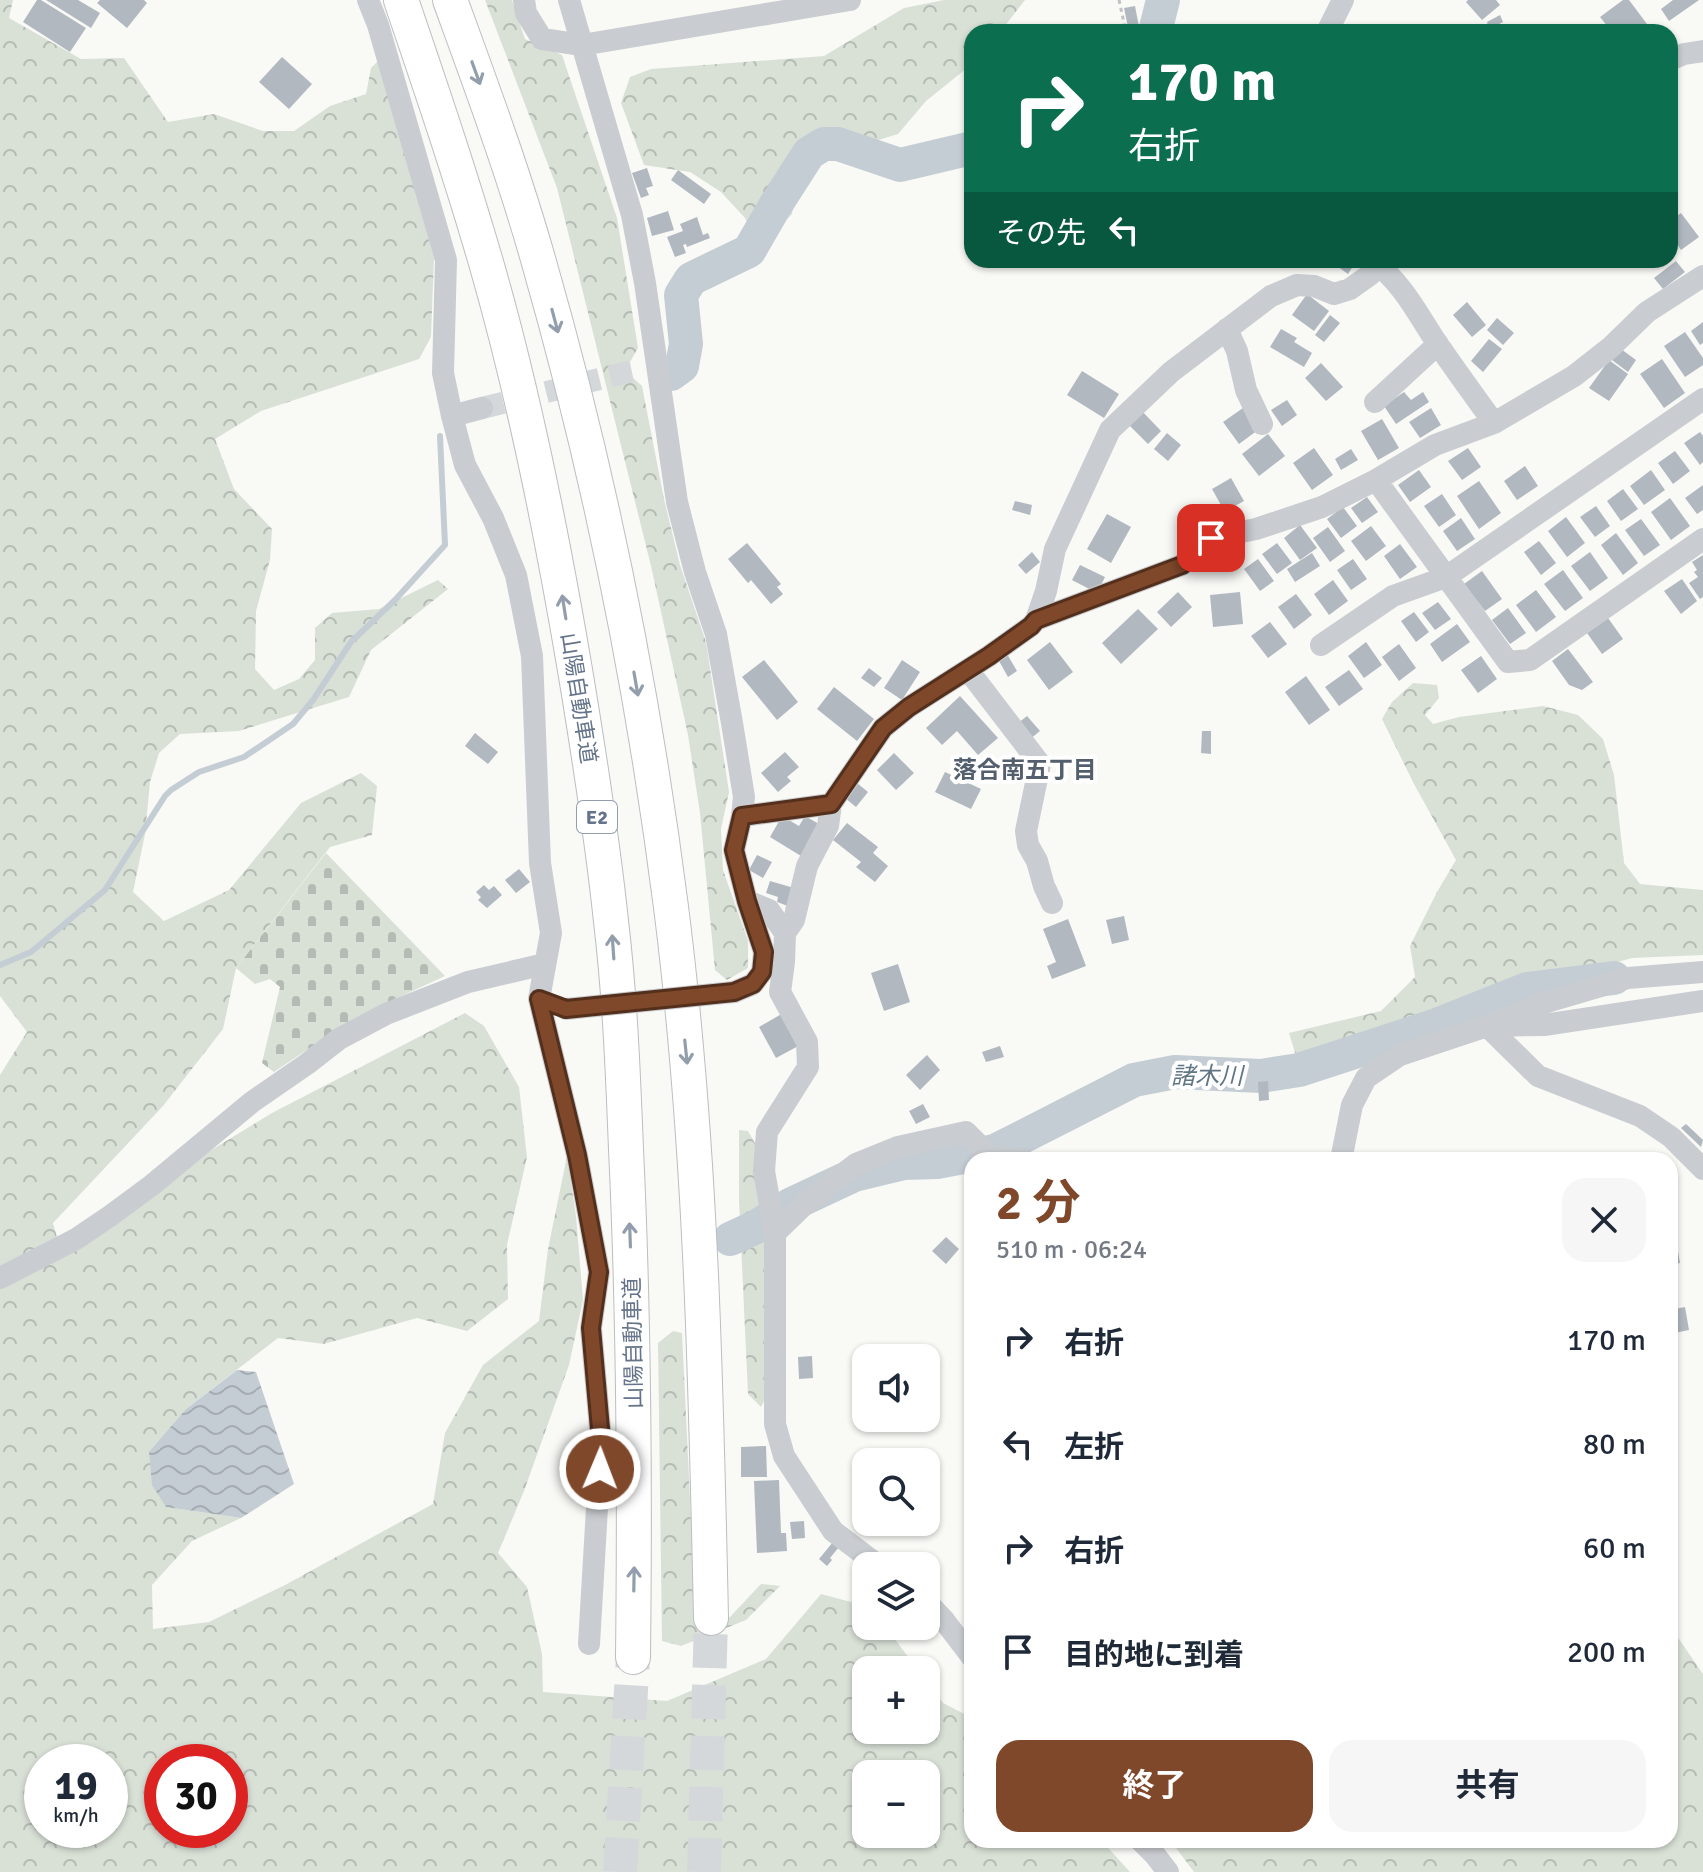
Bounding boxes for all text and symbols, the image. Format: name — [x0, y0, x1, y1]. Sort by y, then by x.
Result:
text: 170 m — [1128, 47, 1276, 116]
icon: right — [996, 56, 1100, 160]
one-way arrow — [470, 60, 485, 85]
text: 右折 — [1128, 124, 1200, 169]
icon: left — [1102, 208, 1146, 252]
text: その先 — [996, 215, 1086, 252]
one-way arrow — [548, 308, 563, 334]
pin — [1177, 504, 1245, 572]
icon: arrive — [1189, 516, 1233, 560]
one-way arrow — [556, 595, 571, 620]
street label: 山陽自動車道 — [555, 631, 603, 765]
one-way arrow — [629, 671, 644, 696]
district label: 落合南五丁目 — [953, 755, 1097, 785]
road number: E2 — [577, 801, 617, 833]
one-way arrow — [605, 934, 620, 961]
one-way arrow — [679, 1038, 694, 1065]
water label: 諸木川 — [1171, 1061, 1246, 1091]
text: 2 分 — [996, 1174, 1080, 1233]
button: close — [1562, 1178, 1646, 1262]
one-way arrow — [623, 1222, 638, 1249]
text: 510 m · 06:24 — [996, 1234, 1147, 1266]
street label: 山陽自動車道 — [618, 1277, 648, 1409]
icon: right — [996, 1318, 1040, 1362]
text: 170 m — [1567, 1322, 1646, 1359]
text: 右折 — [1064, 1325, 1124, 1362]
map controls — [852, 1344, 940, 1848]
button: sound — [852, 1344, 940, 1432]
icon: left — [996, 1422, 1040, 1466]
text: 80 m — [1583, 1426, 1646, 1463]
position arrow — [558, 1427, 642, 1511]
text: 左折 — [1064, 1429, 1124, 1466]
button: search — [852, 1448, 940, 1536]
icon: right — [996, 1526, 1040, 1570]
text: 60 m — [1583, 1530, 1646, 1567]
text: 右折 — [1064, 1533, 1124, 1570]
button: layers — [852, 1552, 940, 1640]
one-way arrow — [626, 1566, 642, 1593]
icon: arrive — [996, 1630, 1040, 1674]
text: 200 m — [1567, 1634, 1646, 1671]
text: 目的地に到着 — [1064, 1637, 1244, 1674]
button: + — [852, 1656, 940, 1744]
button: 終了 — [996, 1740, 1313, 1832]
button: 共有 — [1329, 1740, 1646, 1832]
speed limit sign: 30 — [144, 1744, 248, 1848]
button: − — [852, 1760, 940, 1848]
text: 19 — [54, 1761, 98, 1811]
text: km/h — [53, 1803, 99, 1828]

